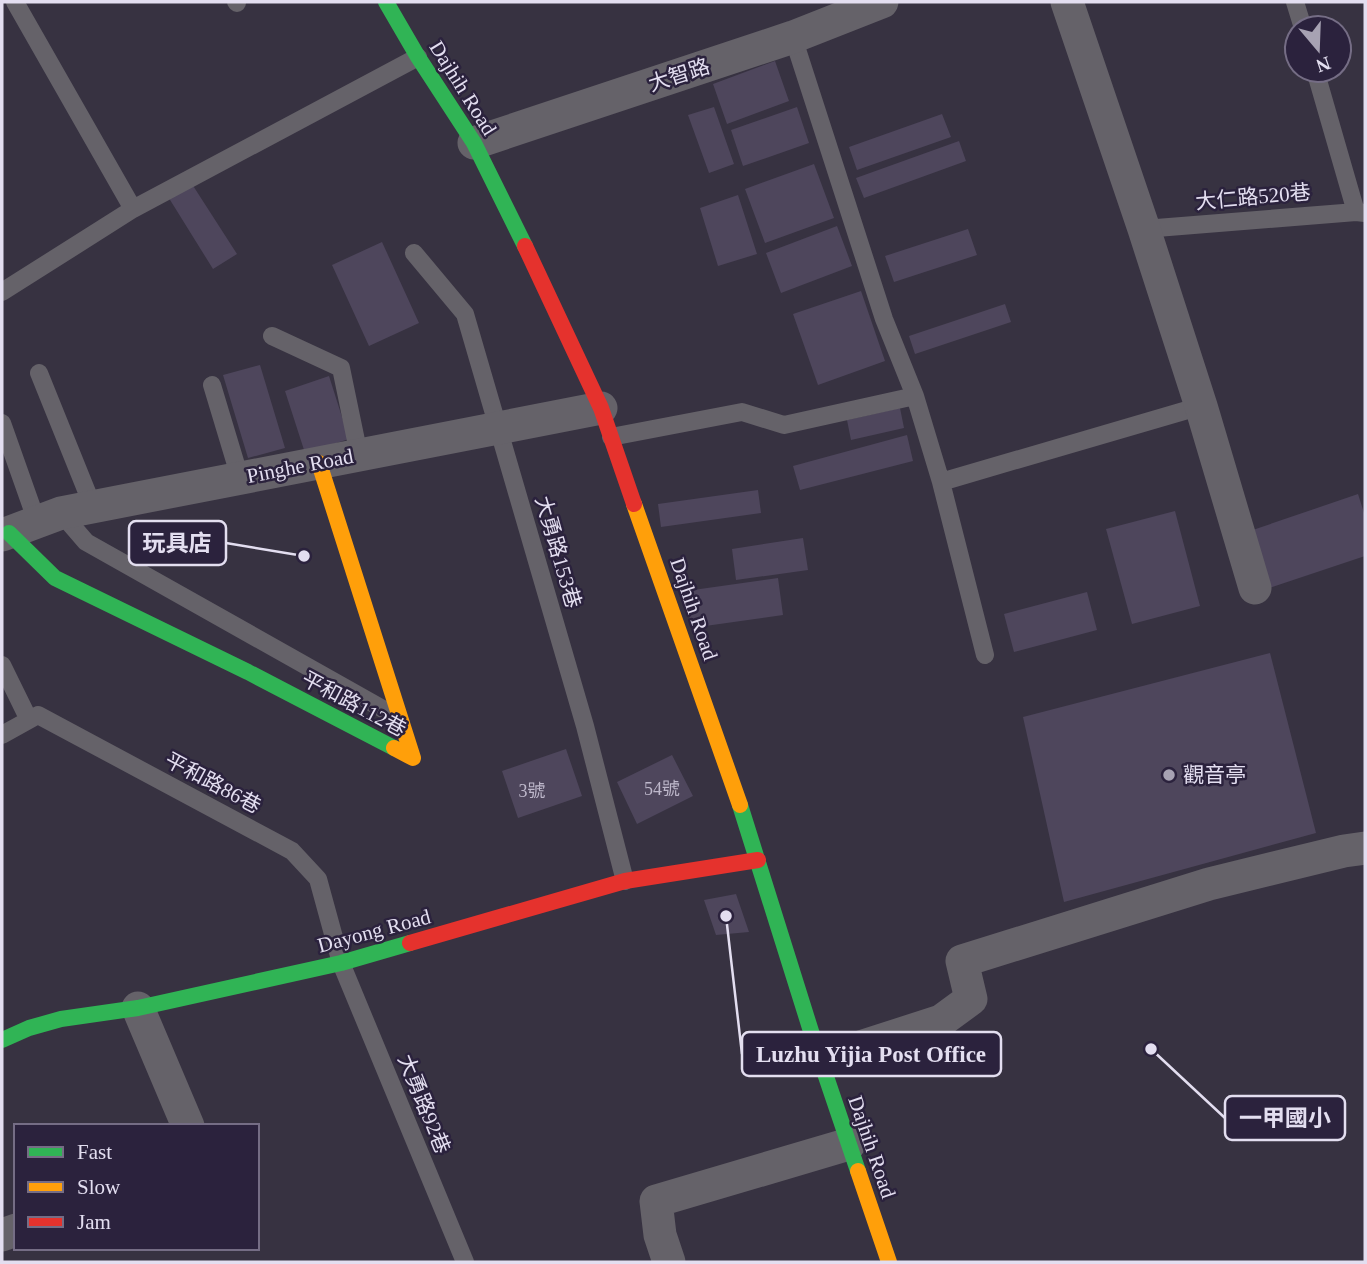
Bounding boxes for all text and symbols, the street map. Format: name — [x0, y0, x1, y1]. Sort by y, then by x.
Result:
north arrow — [1283, 14, 1353, 84]
street label: Dajhih Road — [425, 36, 502, 140]
text: N — [1313, 52, 1333, 77]
street label: 大智路 — [645, 54, 713, 96]
street label: 大仁路520巷 — [1194, 180, 1312, 214]
street label: Pinghe Road — [245, 444, 356, 488]
street label: 大勇路153巷 — [531, 493, 585, 611]
callout: 玩具店 — [129, 521, 226, 565]
text: 玩具店 — [143, 531, 212, 556]
street label: Dajhih Road — [665, 555, 723, 664]
street label: 平和路112巷 — [298, 666, 410, 742]
street label: 平和路86巷 — [161, 748, 265, 818]
place label: 觀音亭 — [1183, 763, 1246, 787]
marker: 觀音亭 — [1161, 767, 1177, 783]
house number: 54號 — [644, 779, 680, 799]
house number: 3號 — [519, 781, 546, 801]
street label: Dayong Road — [315, 904, 434, 958]
callout: Luzhu Yijia Post Office — [742, 1032, 1001, 1076]
text: Luzhu Yijia Post Office — [756, 1042, 986, 1067]
street label: 大勇路92巷 — [393, 1051, 455, 1157]
street label: Dajhih Road — [843, 1093, 901, 1202]
callout: 一甲國小 — [1225, 1096, 1345, 1140]
text: 一甲國小 — [1239, 1106, 1331, 1131]
legend — [14, 1124, 259, 1250]
text: Fast — [77, 1140, 112, 1164]
text: Slow — [77, 1175, 121, 1199]
text: Jam — [77, 1210, 111, 1234]

